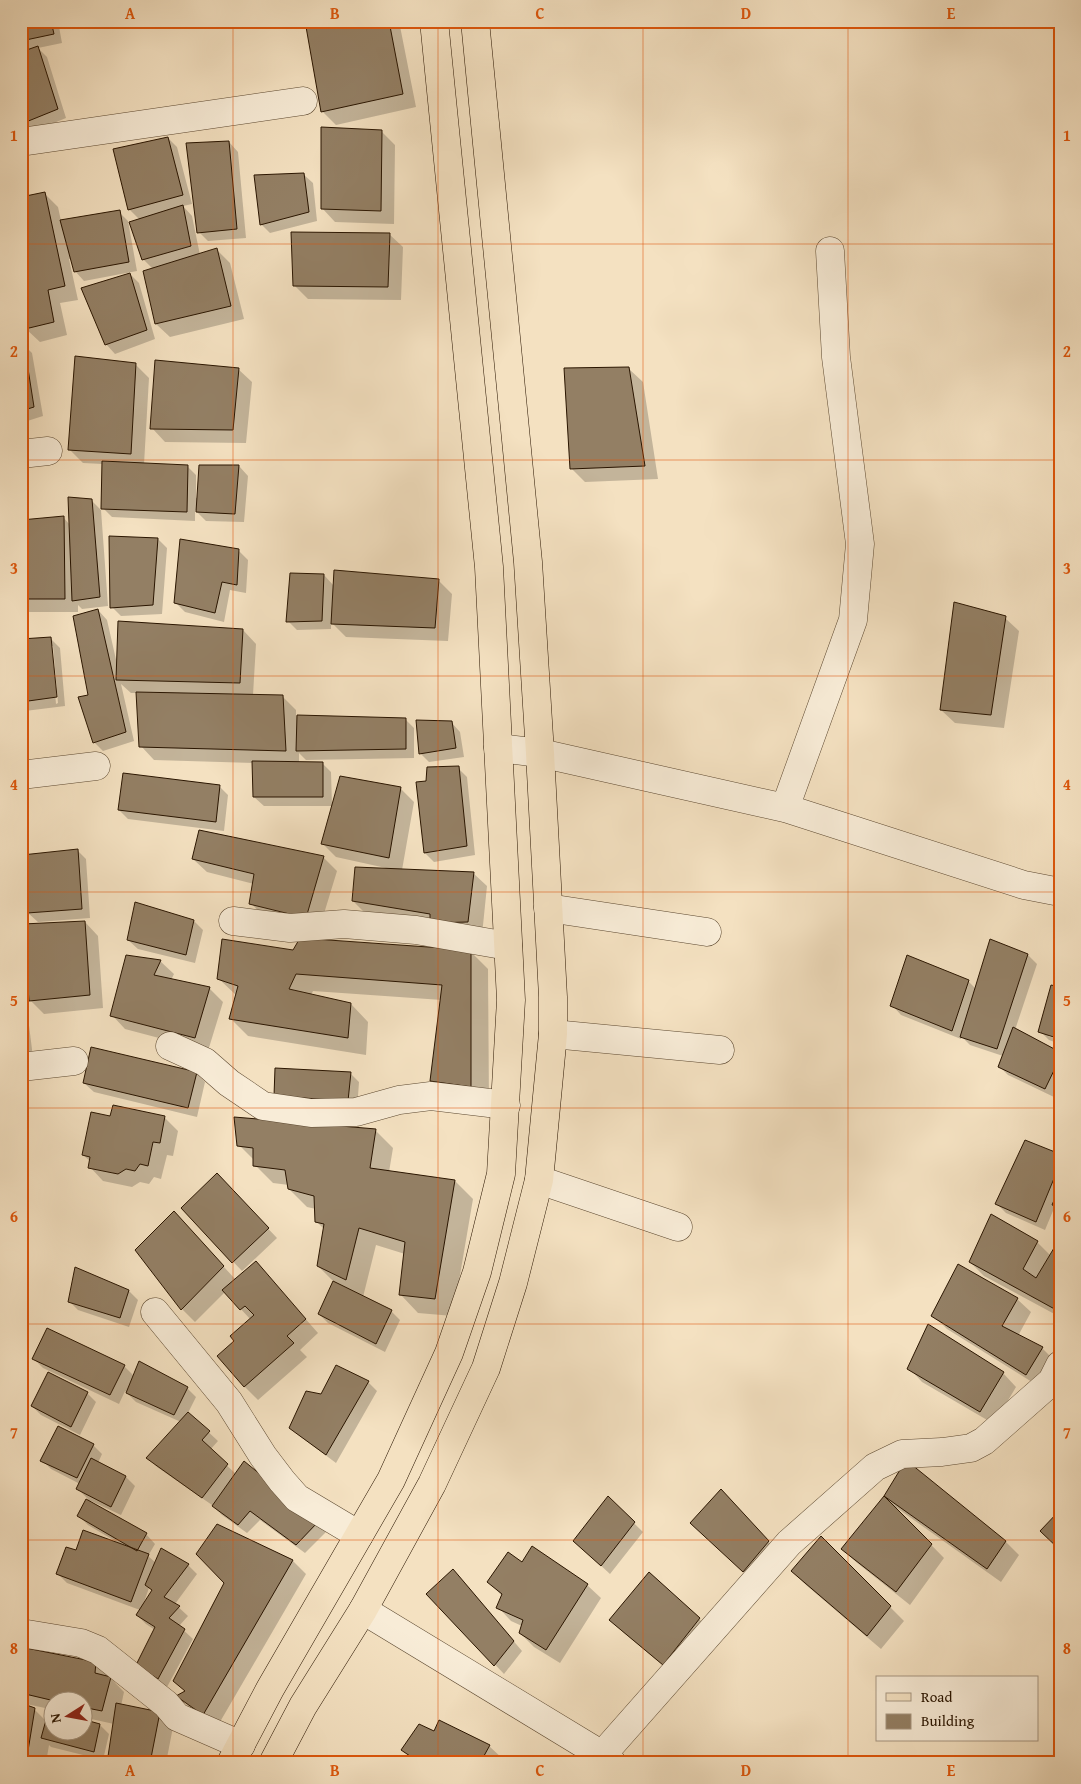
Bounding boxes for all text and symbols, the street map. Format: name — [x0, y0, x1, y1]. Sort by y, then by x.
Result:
text: A — [125, 1, 136, 25]
text: B — [330, 1, 340, 25]
text: C — [535, 1, 545, 25]
text: D — [741, 1, 751, 25]
text: E — [947, 1, 956, 25]
text: 1 — [10, 123, 18, 147]
text: 1 — [1063, 123, 1071, 147]
text: 2 — [10, 339, 18, 363]
text: 2 — [1063, 339, 1071, 363]
text: 3 — [10, 556, 18, 580]
text: 3 — [1063, 556, 1071, 580]
text: 4 — [10, 772, 18, 796]
text: 4 — [1063, 772, 1071, 796]
text: 5 — [10, 988, 18, 1012]
text: 5 — [1063, 988, 1071, 1012]
text: 6 — [10, 1204, 18, 1228]
text: 6 — [1063, 1204, 1071, 1228]
text: 7 — [10, 1420, 18, 1444]
text: 7 — [1063, 1420, 1071, 1444]
text: 8 — [10, 1636, 18, 1660]
text: 8 — [1063, 1636, 1071, 1660]
legend — [876, 1676, 1038, 1742]
text: Road — [921, 1686, 952, 1707]
north arrow — [42, 1692, 92, 1742]
text: Building — [921, 1710, 975, 1731]
text: N — [44, 1711, 66, 1725]
text: A — [125, 1758, 136, 1782]
text: B — [330, 1758, 340, 1782]
text: C — [535, 1758, 545, 1782]
text: D — [741, 1758, 751, 1782]
text: E — [947, 1758, 956, 1782]

